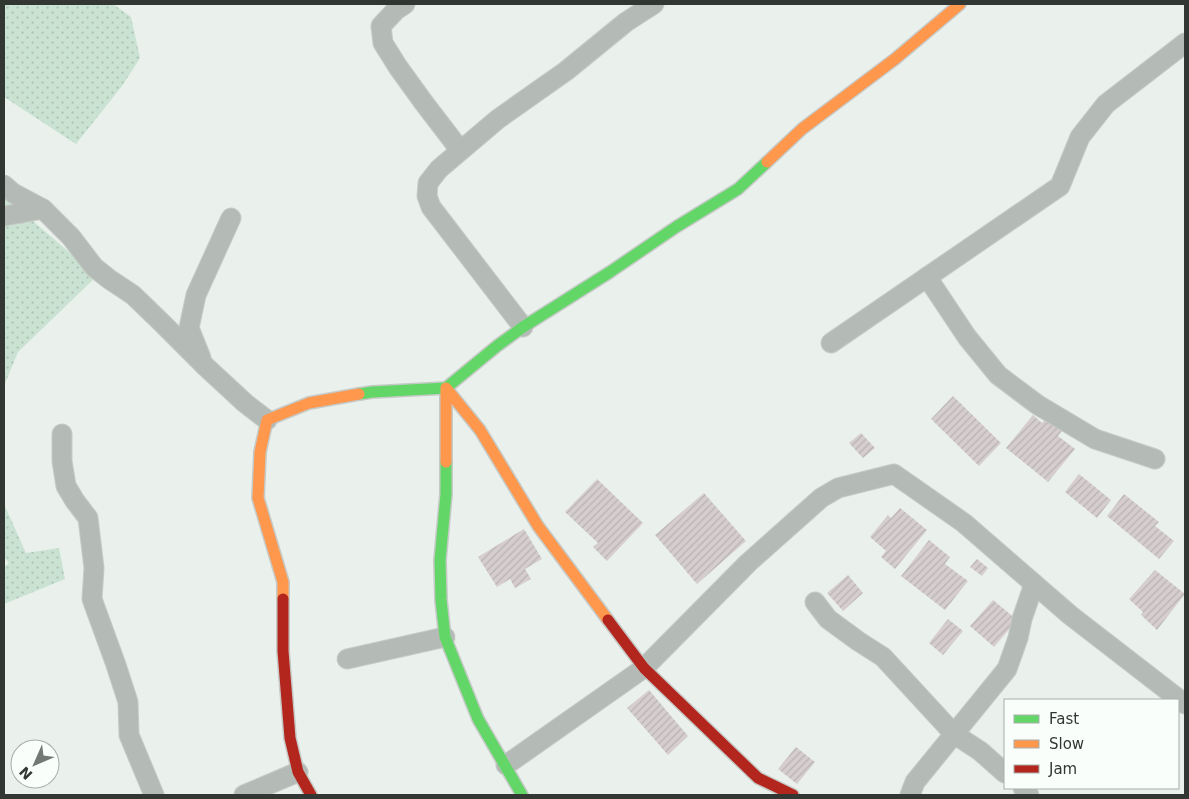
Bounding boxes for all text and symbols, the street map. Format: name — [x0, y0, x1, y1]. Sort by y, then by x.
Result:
legend — [1004, 699, 1179, 789]
text: Fast — [1049, 710, 1079, 728]
text: Slow — [1049, 735, 1084, 753]
north arrow — [10, 739, 60, 789]
text: Jam — [1048, 760, 1077, 778]
text: N — [16, 763, 36, 783]

